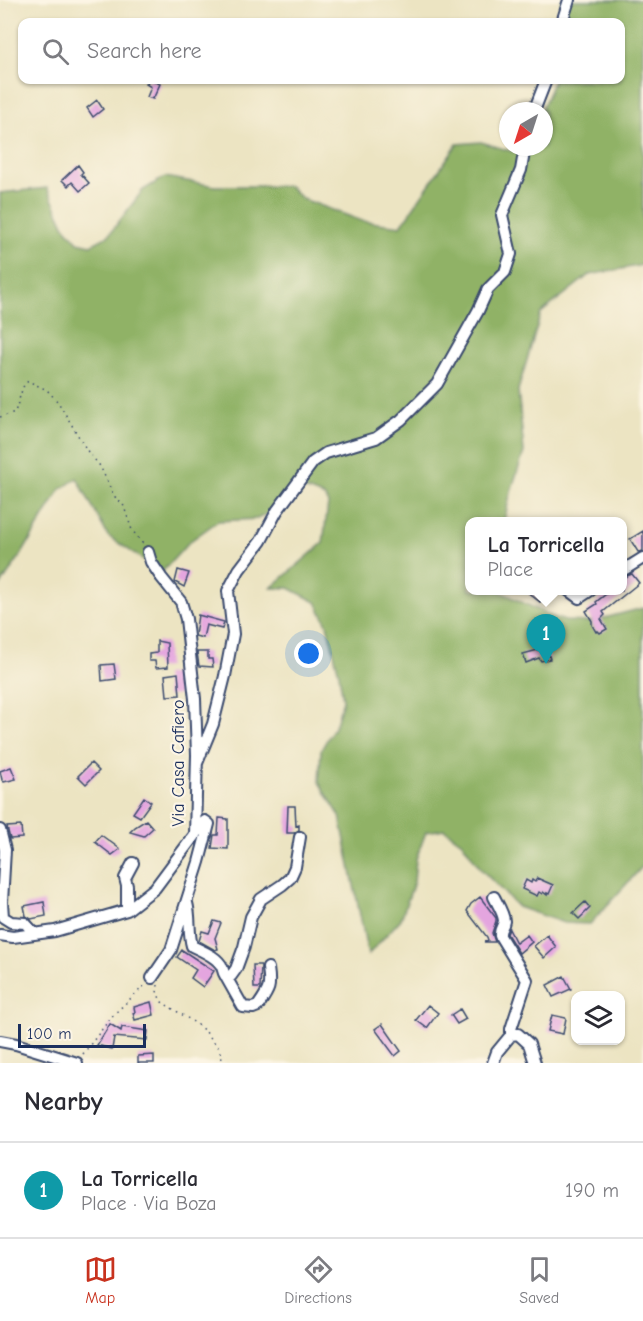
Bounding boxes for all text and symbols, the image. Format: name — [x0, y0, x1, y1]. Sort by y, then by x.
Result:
search box — [18, 18, 625, 84]
icon: search — [39, 35, 72, 68]
text: Search here — [87, 38, 202, 64]
north arrow — [499, 102, 553, 156]
popup — [465, 517, 627, 595]
text: La Torricella — [487, 532, 605, 558]
text: Place — [487, 558, 533, 581]
pin: 1 — [526, 614, 566, 664]
your location — [294, 639, 323, 668]
street label: Via Casa Cafiero — [168, 700, 189, 826]
map controls — [571, 991, 625, 1045]
button: layers — [571, 991, 625, 1045]
scale bar — [18, 1021, 146, 1048]
text: 100 m — [27, 1025, 71, 1043]
text: Nearby — [24, 1087, 103, 1117]
text: La Torricella — [81, 1166, 198, 1192]
text: 1 — [40, 1179, 47, 1202]
text: 190 m — [565, 1179, 619, 1202]
text: Place · Via Boza — [81, 1192, 217, 1215]
tab: Map — [84, 1253, 117, 1307]
tab: Directions — [284, 1253, 352, 1307]
tab: Saved — [519, 1253, 559, 1307]

